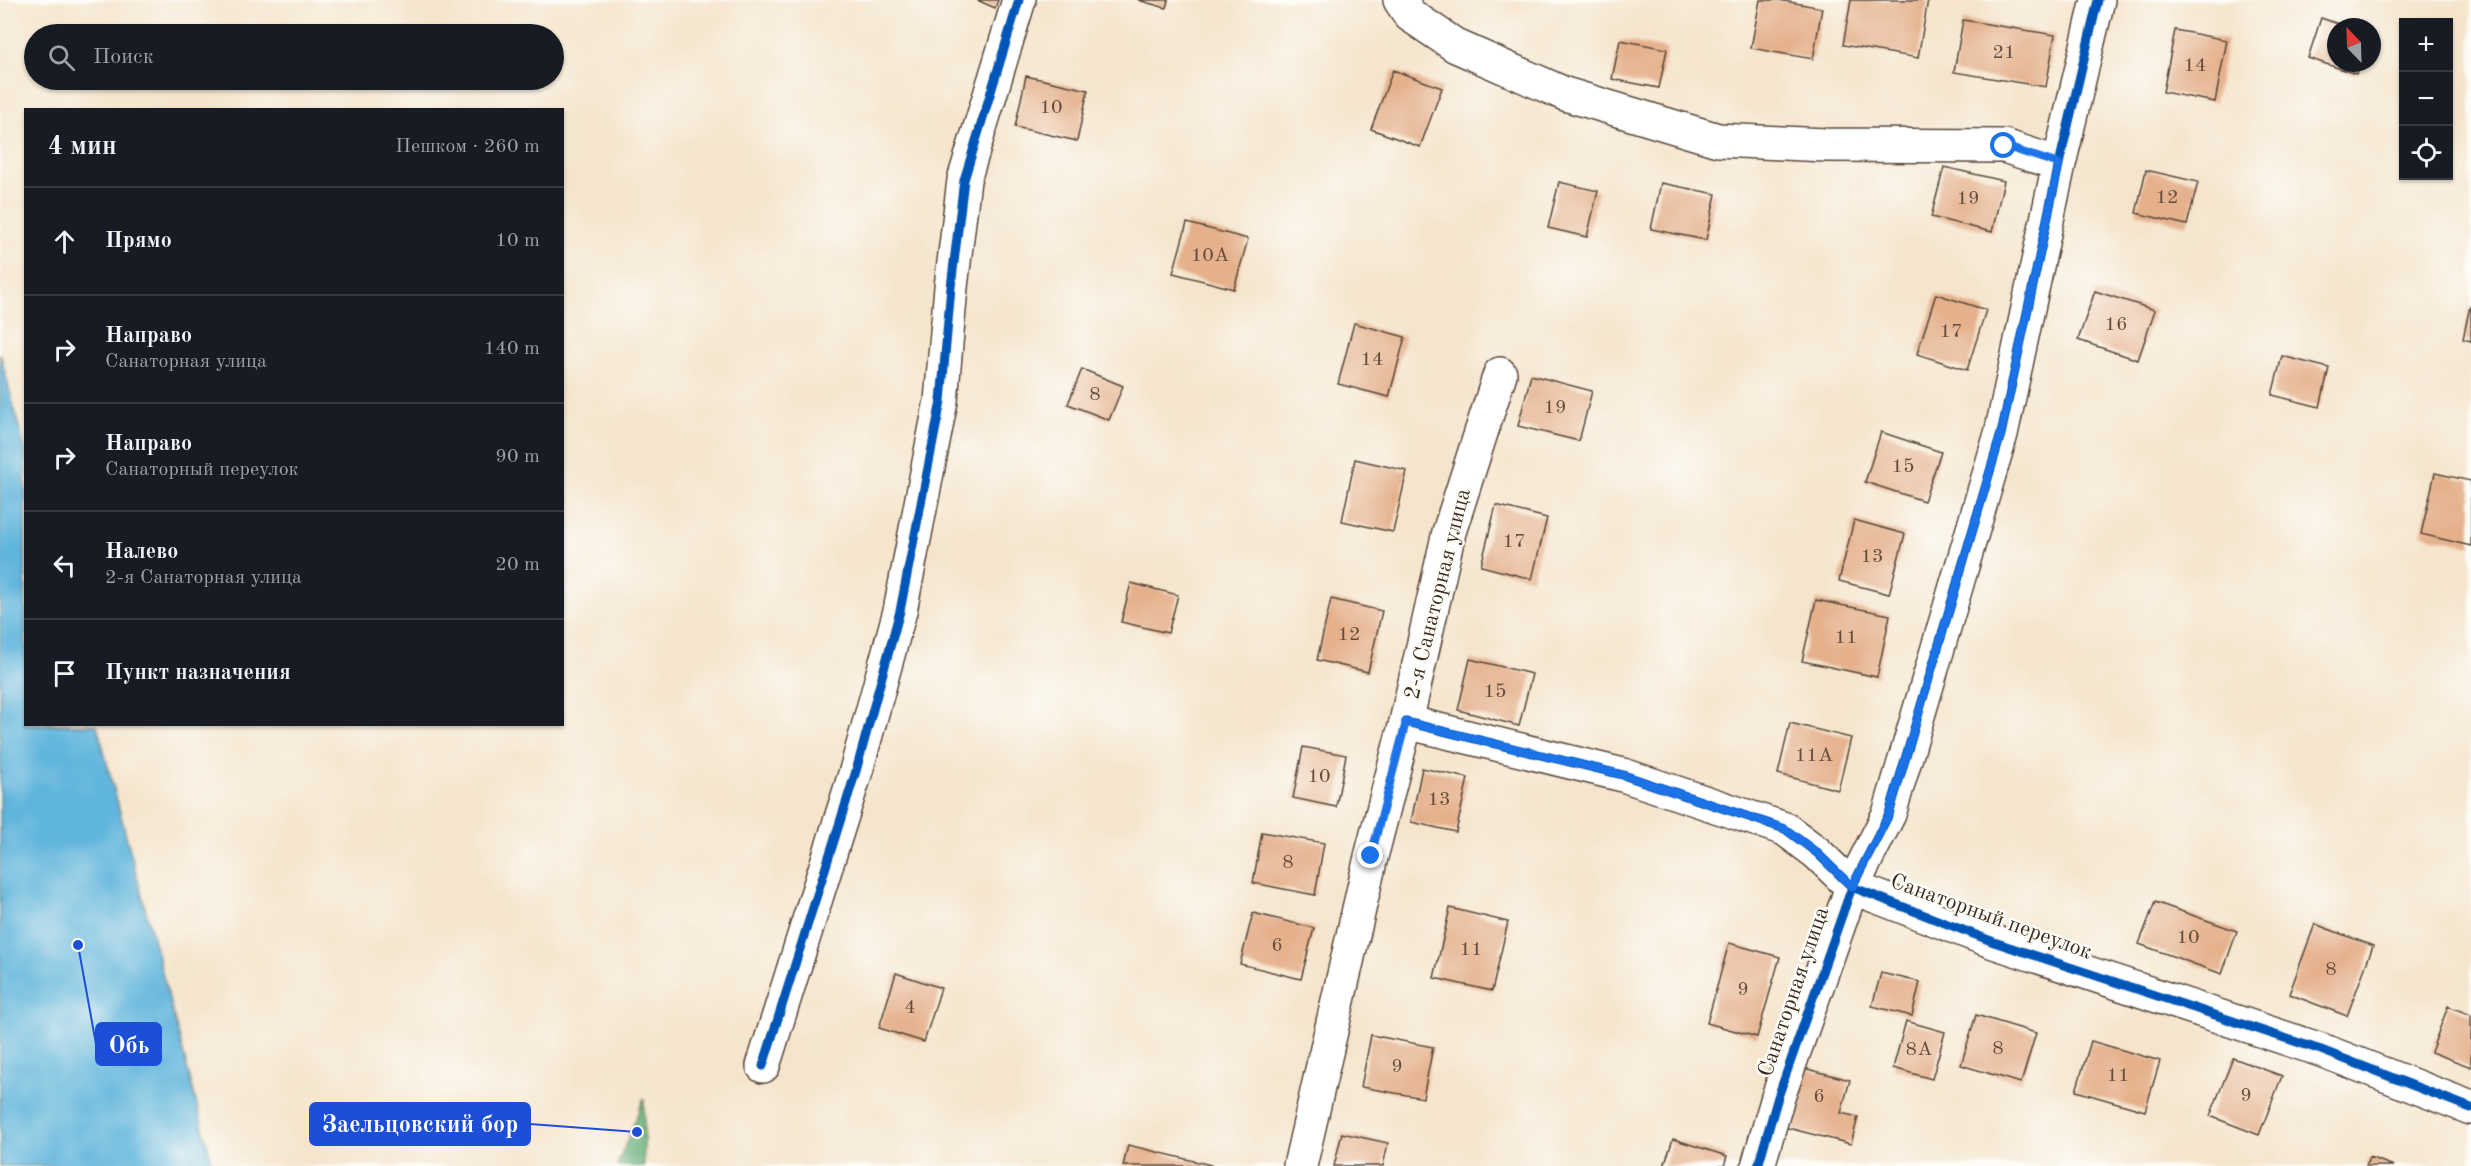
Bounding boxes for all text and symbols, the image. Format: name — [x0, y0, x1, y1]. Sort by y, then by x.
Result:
north arrow — [2327, 18, 2381, 72]
map controls — [2399, 18, 2453, 180]
button: + — [2399, 18, 2453, 72]
search box — [24, 24, 564, 90]
icon: search — [45, 41, 78, 74]
house number: 21 — [1992, 43, 2016, 63]
text: Поиск — [93, 46, 154, 68]
house number: 14 — [2183, 56, 2207, 76]
button: − — [2399, 72, 2453, 126]
house number: 10 — [1039, 98, 1063, 118]
button: locate — [2399, 126, 2453, 180]
route start — [1990, 132, 2016, 158]
text: 4 мин — [48, 134, 117, 160]
text: Пешком · 260 m — [395, 137, 540, 157]
house number: 12 — [2155, 188, 2179, 208]
house number: 19 — [1956, 189, 1980, 209]
icon: ahead — [48, 225, 81, 258]
text: Прямо — [105, 230, 172, 252]
text: 10 m — [495, 231, 540, 251]
house number: 10А — [1191, 246, 1229, 266]
house number: 16 — [2104, 315, 2128, 335]
house number: 17 — [1939, 322, 1963, 342]
text: Направо — [105, 325, 192, 347]
icon: right — [48, 333, 81, 366]
text: 140 m — [484, 339, 540, 359]
house number: 14 — [1360, 350, 1384, 370]
text: Санаторная улица — [105, 352, 267, 372]
house number: 8 — [1089, 385, 1101, 405]
house number: 19 — [1543, 398, 1567, 418]
text: Направо — [105, 433, 192, 455]
icon: right — [48, 441, 81, 474]
text: 90 m — [495, 447, 540, 467]
house number: 15 — [1891, 457, 1915, 477]
text: Санаторный переулок — [105, 460, 299, 480]
street label: 2-я Санаторная улица — [1401, 486, 1475, 702]
house number: 17 — [1502, 532, 1526, 552]
text: Налево — [105, 541, 178, 563]
house number: 13 — [1860, 547, 1884, 567]
icon: left — [48, 549, 81, 582]
text: 20 m — [495, 555, 540, 575]
text: 2-я Санаторная улица — [105, 568, 302, 588]
house number: 12 — [1337, 625, 1361, 645]
house number: 11 — [1834, 628, 1858, 648]
icon: arrive — [48, 657, 81, 690]
text: Пункт назначения — [105, 662, 291, 684]
house number: 15 — [1483, 682, 1507, 702]
house number: 11А — [1795, 746, 1833, 766]
house number: 10 — [1307, 767, 1331, 787]
house number: 13 — [1427, 790, 1451, 810]
route end — [1357, 842, 1383, 868]
house number: 8 — [1282, 853, 1294, 873]
street label: Санаторный переулок — [1887, 870, 2095, 964]
street label: Санаторная улица — [1755, 904, 1833, 1080]
house number: 10 — [2176, 928, 2200, 948]
house number: 6 — [1271, 936, 1283, 956]
house number: 11 — [1459, 940, 1483, 960]
house number: 8 — [2325, 960, 2337, 980]
house number: 9 — [1737, 980, 1749, 1000]
house number: 4 — [904, 998, 916, 1018]
callout: Обь — [96, 1023, 161, 1065]
text: Обь — [109, 1035, 149, 1059]
house number: 8 — [1992, 1039, 2004, 1059]
house number: 8А — [1906, 1040, 1932, 1060]
house number: 9 — [1391, 1057, 1403, 1077]
house number: 11 — [2106, 1066, 2130, 1086]
house number: 9 — [2240, 1086, 2252, 1106]
house number: 6 — [1813, 1087, 1825, 1107]
callout: Заельцовский бор — [310, 1103, 530, 1145]
text: Заельцовский бор — [322, 1114, 518, 1138]

